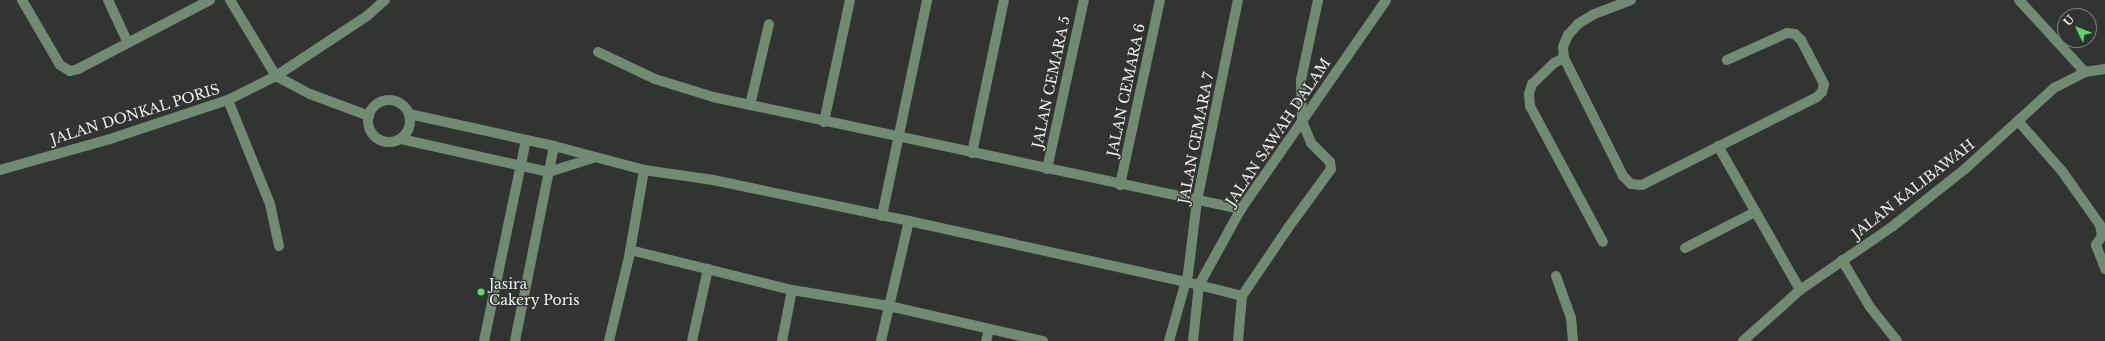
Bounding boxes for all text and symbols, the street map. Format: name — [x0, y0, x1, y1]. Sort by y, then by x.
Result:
north arrow — [2057, 8, 2097, 48]
text: U — [2061, 12, 2077, 29]
street label: JALAN CEMARA 5 — [1029, 14, 1073, 150]
street label: JALAN CEMARA 6 — [1104, 22, 1148, 158]
street label: JALAN SAWAH DALAM — [1222, 55, 1334, 209]
street label: JALAN CEMARA 7 — [1175, 71, 1217, 205]
street label: JALAN DONKAL PORIS — [48, 80, 222, 148]
street label: JALAN KALIBAWAH — [1848, 136, 1978, 242]
place label: Jasira Cakery Poris — [489, 276, 580, 308]
marker: Jasira Cakery Poris — [476, 287, 486, 297]

